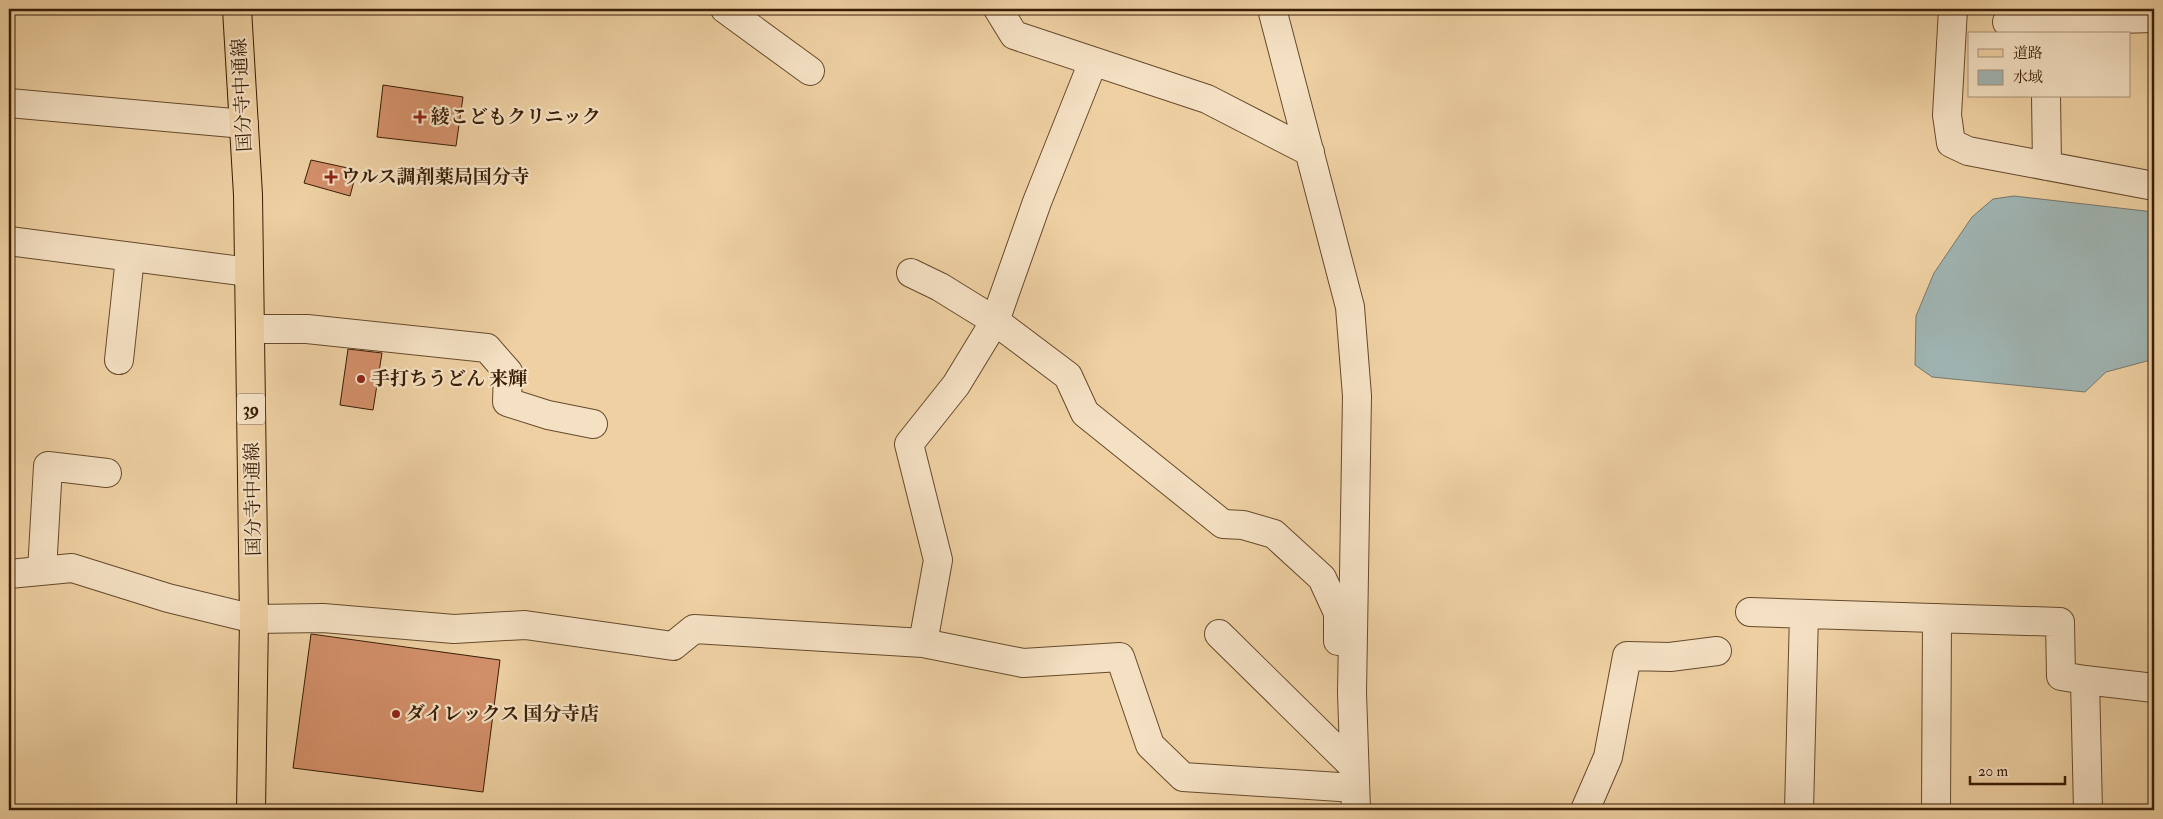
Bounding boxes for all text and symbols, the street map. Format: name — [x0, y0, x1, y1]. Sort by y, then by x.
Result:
legend — [1968, 32, 2130, 98]
street label: 国分寺中通線 — [227, 37, 257, 153]
text: 道路 — [2013, 44, 2043, 63]
text: 水域 — [2013, 68, 2043, 87]
place label: 綾こどもクリニック — [431, 105, 601, 129]
marker: 綾こどもクリニック — [413, 110, 427, 124]
place label: ウルス調剤薬局国分寺 — [341, 165, 530, 189]
marker: ウルス調剤薬局国分寺 — [325, 171, 337, 183]
place label: 手打ちうどん 来輝 — [371, 367, 527, 391]
marker: 手打ちうどん 来輝 — [355, 373, 367, 385]
road number: 39 — [237, 394, 265, 424]
street label: 国分寺中通線 — [240, 442, 266, 556]
place label: ダイレックス 国分寺店 — [406, 702, 599, 726]
marker: ダイレックス 国分寺店 — [390, 708, 402, 720]
scale bar — [1970, 754, 2066, 786]
text: 20 m — [1978, 762, 2008, 781]

